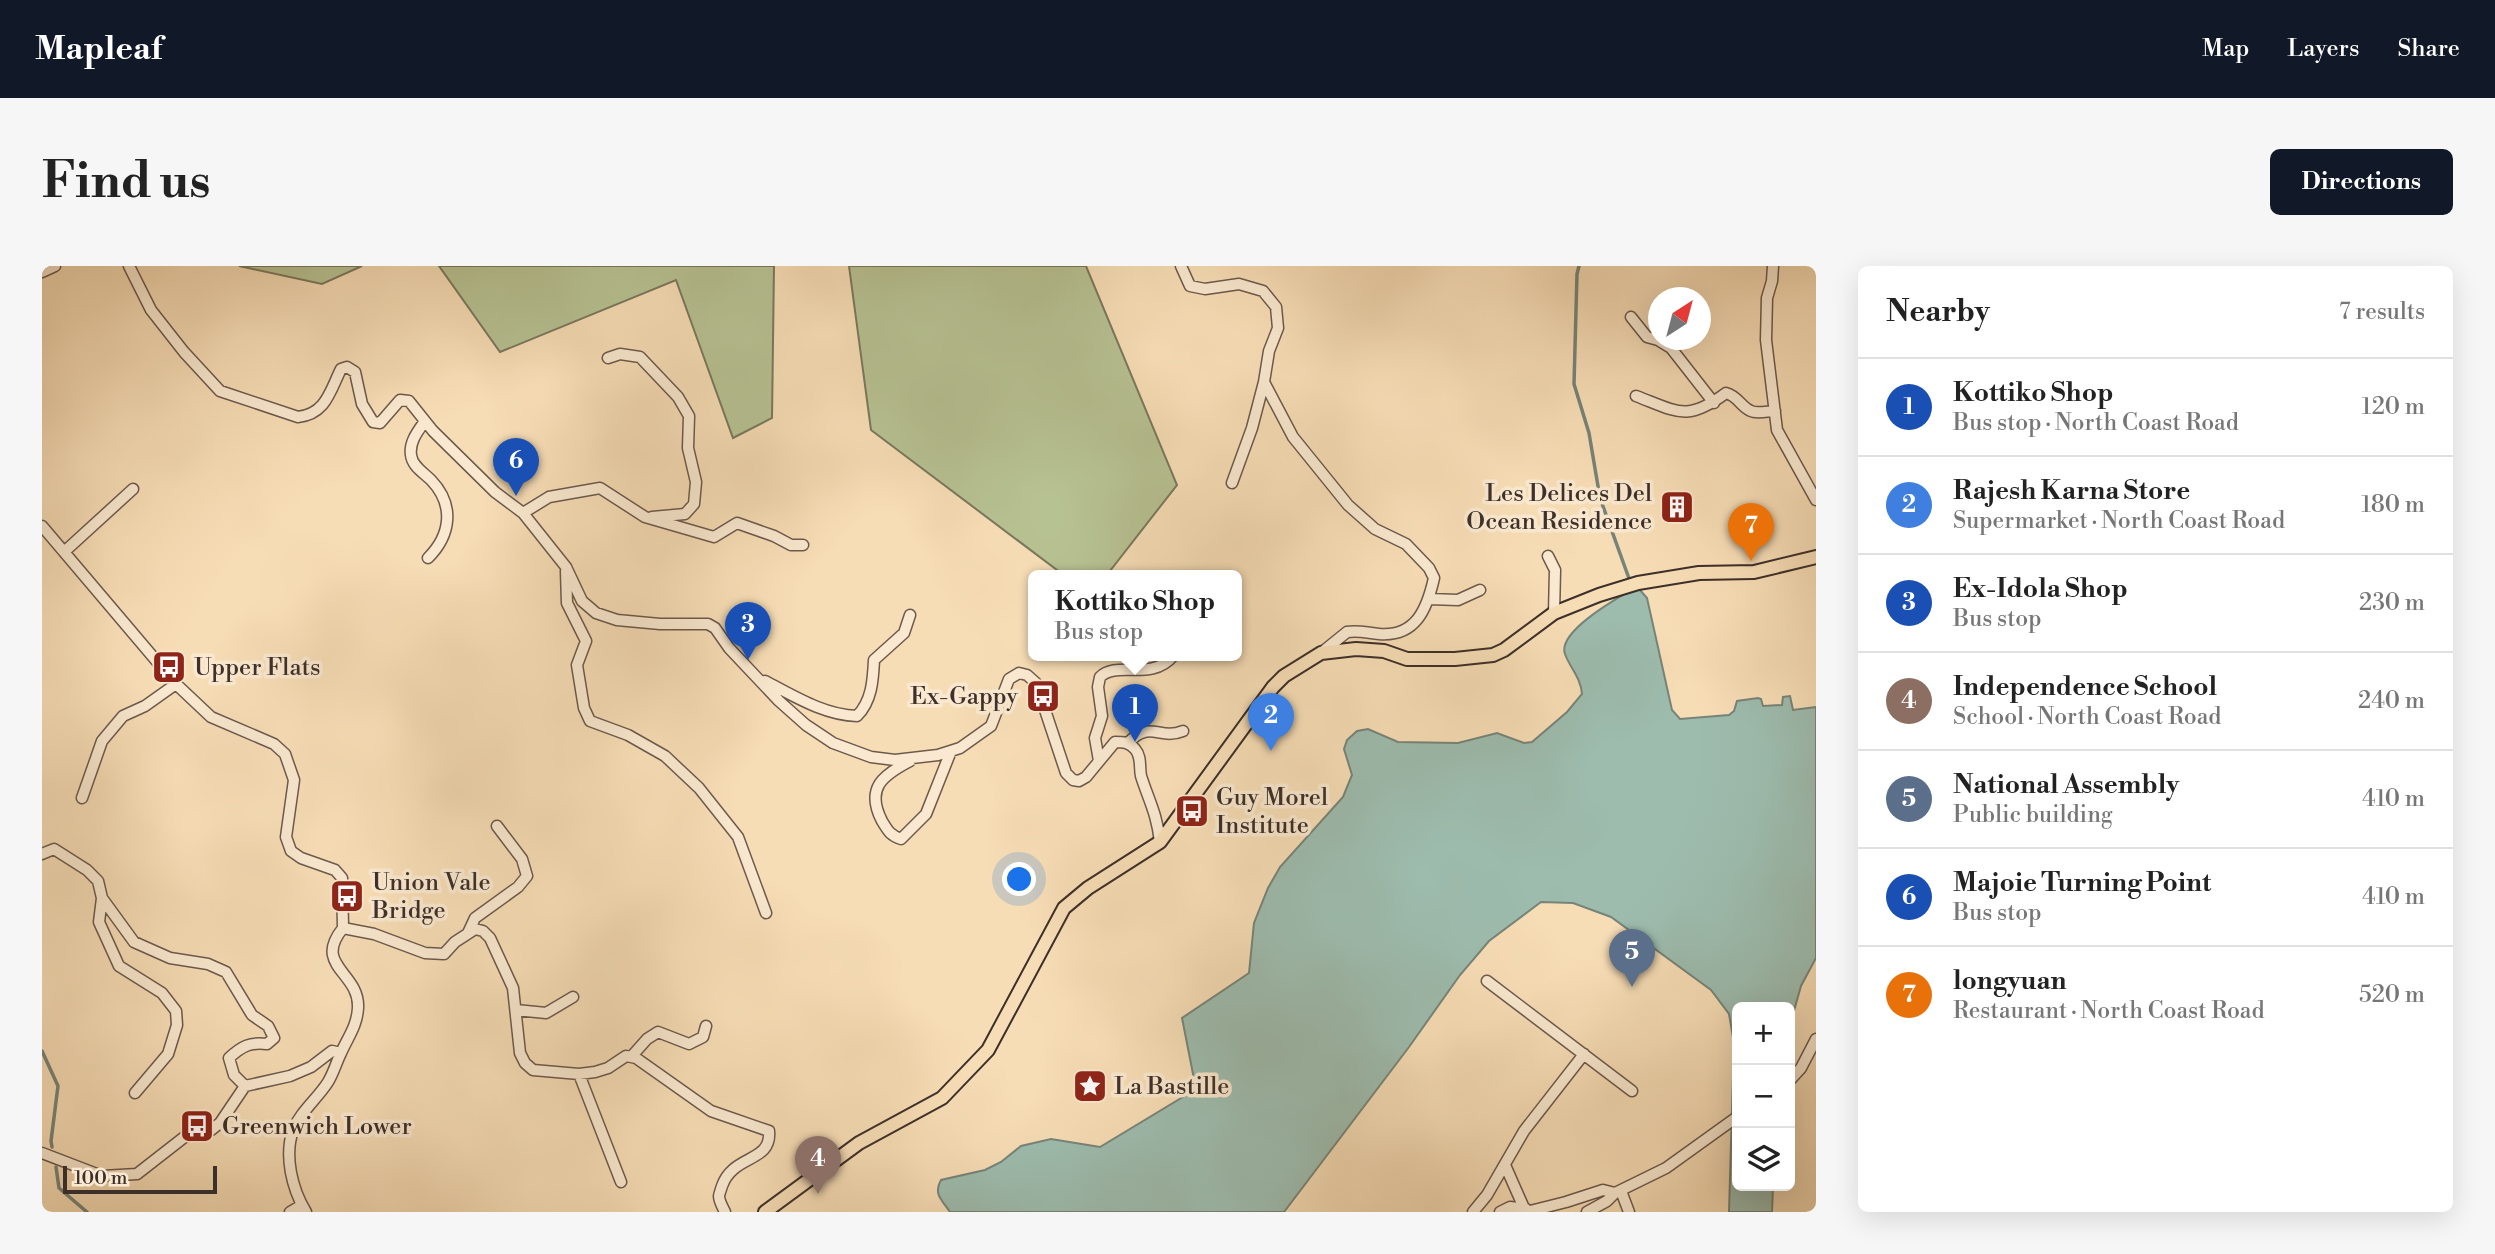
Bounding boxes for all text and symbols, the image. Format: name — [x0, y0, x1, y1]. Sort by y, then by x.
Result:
text: Mapleaf — [35, 29, 162, 70]
text: Map — [2202, 34, 2249, 64]
text: Layers — [2287, 34, 2359, 64]
text: Share — [2397, 34, 2460, 64]
button: Directions — [2270, 149, 2453, 215]
text: Find us — [42, 152, 211, 213]
north arrow — [1648, 287, 1711, 350]
text: Nearby — [1886, 293, 1990, 331]
text: 7 results — [2339, 298, 2425, 326]
text: Kottiko Shop — [1953, 377, 2114, 409]
text: 1 — [1903, 393, 1915, 421]
text: 120 m — [2361, 393, 2425, 421]
text: Bus stop · North Coast Road — [1953, 409, 2239, 437]
pin: 6 — [493, 438, 539, 496]
text: Rajesh Karna Store — [1953, 475, 2190, 507]
place label: Les Delices Del Ocean Residence — [1466, 479, 1652, 537]
building icon: Les Delices Del Ocean Residence — [1658, 488, 1696, 526]
text: 2 — [1902, 491, 1916, 519]
text: 180 m — [2361, 491, 2425, 519]
pin: 7 — [1728, 503, 1774, 561]
text: Supermarket · North Coast Road — [1953, 507, 2285, 535]
popup — [1028, 570, 1242, 661]
text: Ex-Idola Shop — [1953, 573, 2128, 605]
text: Kottiko Shop — [1055, 586, 1215, 618]
text: 3 — [1902, 589, 1916, 617]
text: 230 m — [2359, 589, 2425, 617]
pin: 3 — [725, 602, 771, 660]
text: Bus stop — [1953, 605, 2041, 633]
text: Bus stop — [1055, 618, 1143, 646]
bus stop icon: Upper Flats — [150, 648, 188, 686]
place label: Upper Flats — [194, 653, 321, 683]
text: Independence School — [1953, 671, 2217, 703]
bus stop icon: Ex-Gappy — [1024, 677, 1062, 715]
place label: Ex-Gappy — [910, 682, 1018, 712]
pin: 1 — [1112, 684, 1158, 742]
text: 4 — [1901, 687, 1917, 715]
text: 240 m — [2358, 687, 2425, 715]
pin: 2 — [1248, 693, 1294, 751]
text: School · North Coast Road — [1953, 703, 2221, 731]
text: National Assembly — [1953, 769, 2179, 801]
place label: Guy Morel Institute — [1216, 783, 1328, 841]
text: 5 — [1902, 785, 1916, 813]
text: 410 m — [2362, 785, 2425, 813]
bus stop icon: Guy Morel Institute — [1173, 792, 1211, 830]
text: Public building — [1953, 801, 2113, 829]
your location — [1002, 862, 1036, 896]
text: Majoie Turning Point — [1953, 867, 2211, 899]
place label: Union Vale Bridge — [371, 868, 491, 926]
bus stop icon: Union Vale Bridge — [328, 877, 366, 915]
text: 6 — [1902, 883, 1916, 911]
text: 410 m — [2362, 883, 2425, 911]
text: Bus stop — [1953, 899, 2041, 927]
pin: 5 — [1609, 929, 1655, 987]
text: longyuan — [1953, 965, 2067, 997]
text: 7 — [1902, 981, 1916, 1009]
text: 520 m — [2359, 981, 2425, 1009]
text: Restaurant · North Coast Road — [1953, 997, 2265, 1025]
map controls — [1732, 1002, 1795, 1191]
button: + — [1732, 1002, 1795, 1065]
button: − — [1732, 1065, 1795, 1128]
place icon: La Bastille — [1071, 1067, 1109, 1105]
place label: La Bastille — [1114, 1072, 1229, 1102]
bus stop icon: Greenwich Lower — [178, 1107, 216, 1145]
place label: Greenwich Lower — [222, 1112, 412, 1142]
button: layers — [1732, 1128, 1795, 1191]
pin: 4 — [795, 1136, 841, 1194]
scale bar — [63, 1163, 217, 1195]
text: 100 m — [74, 1166, 127, 1190]

